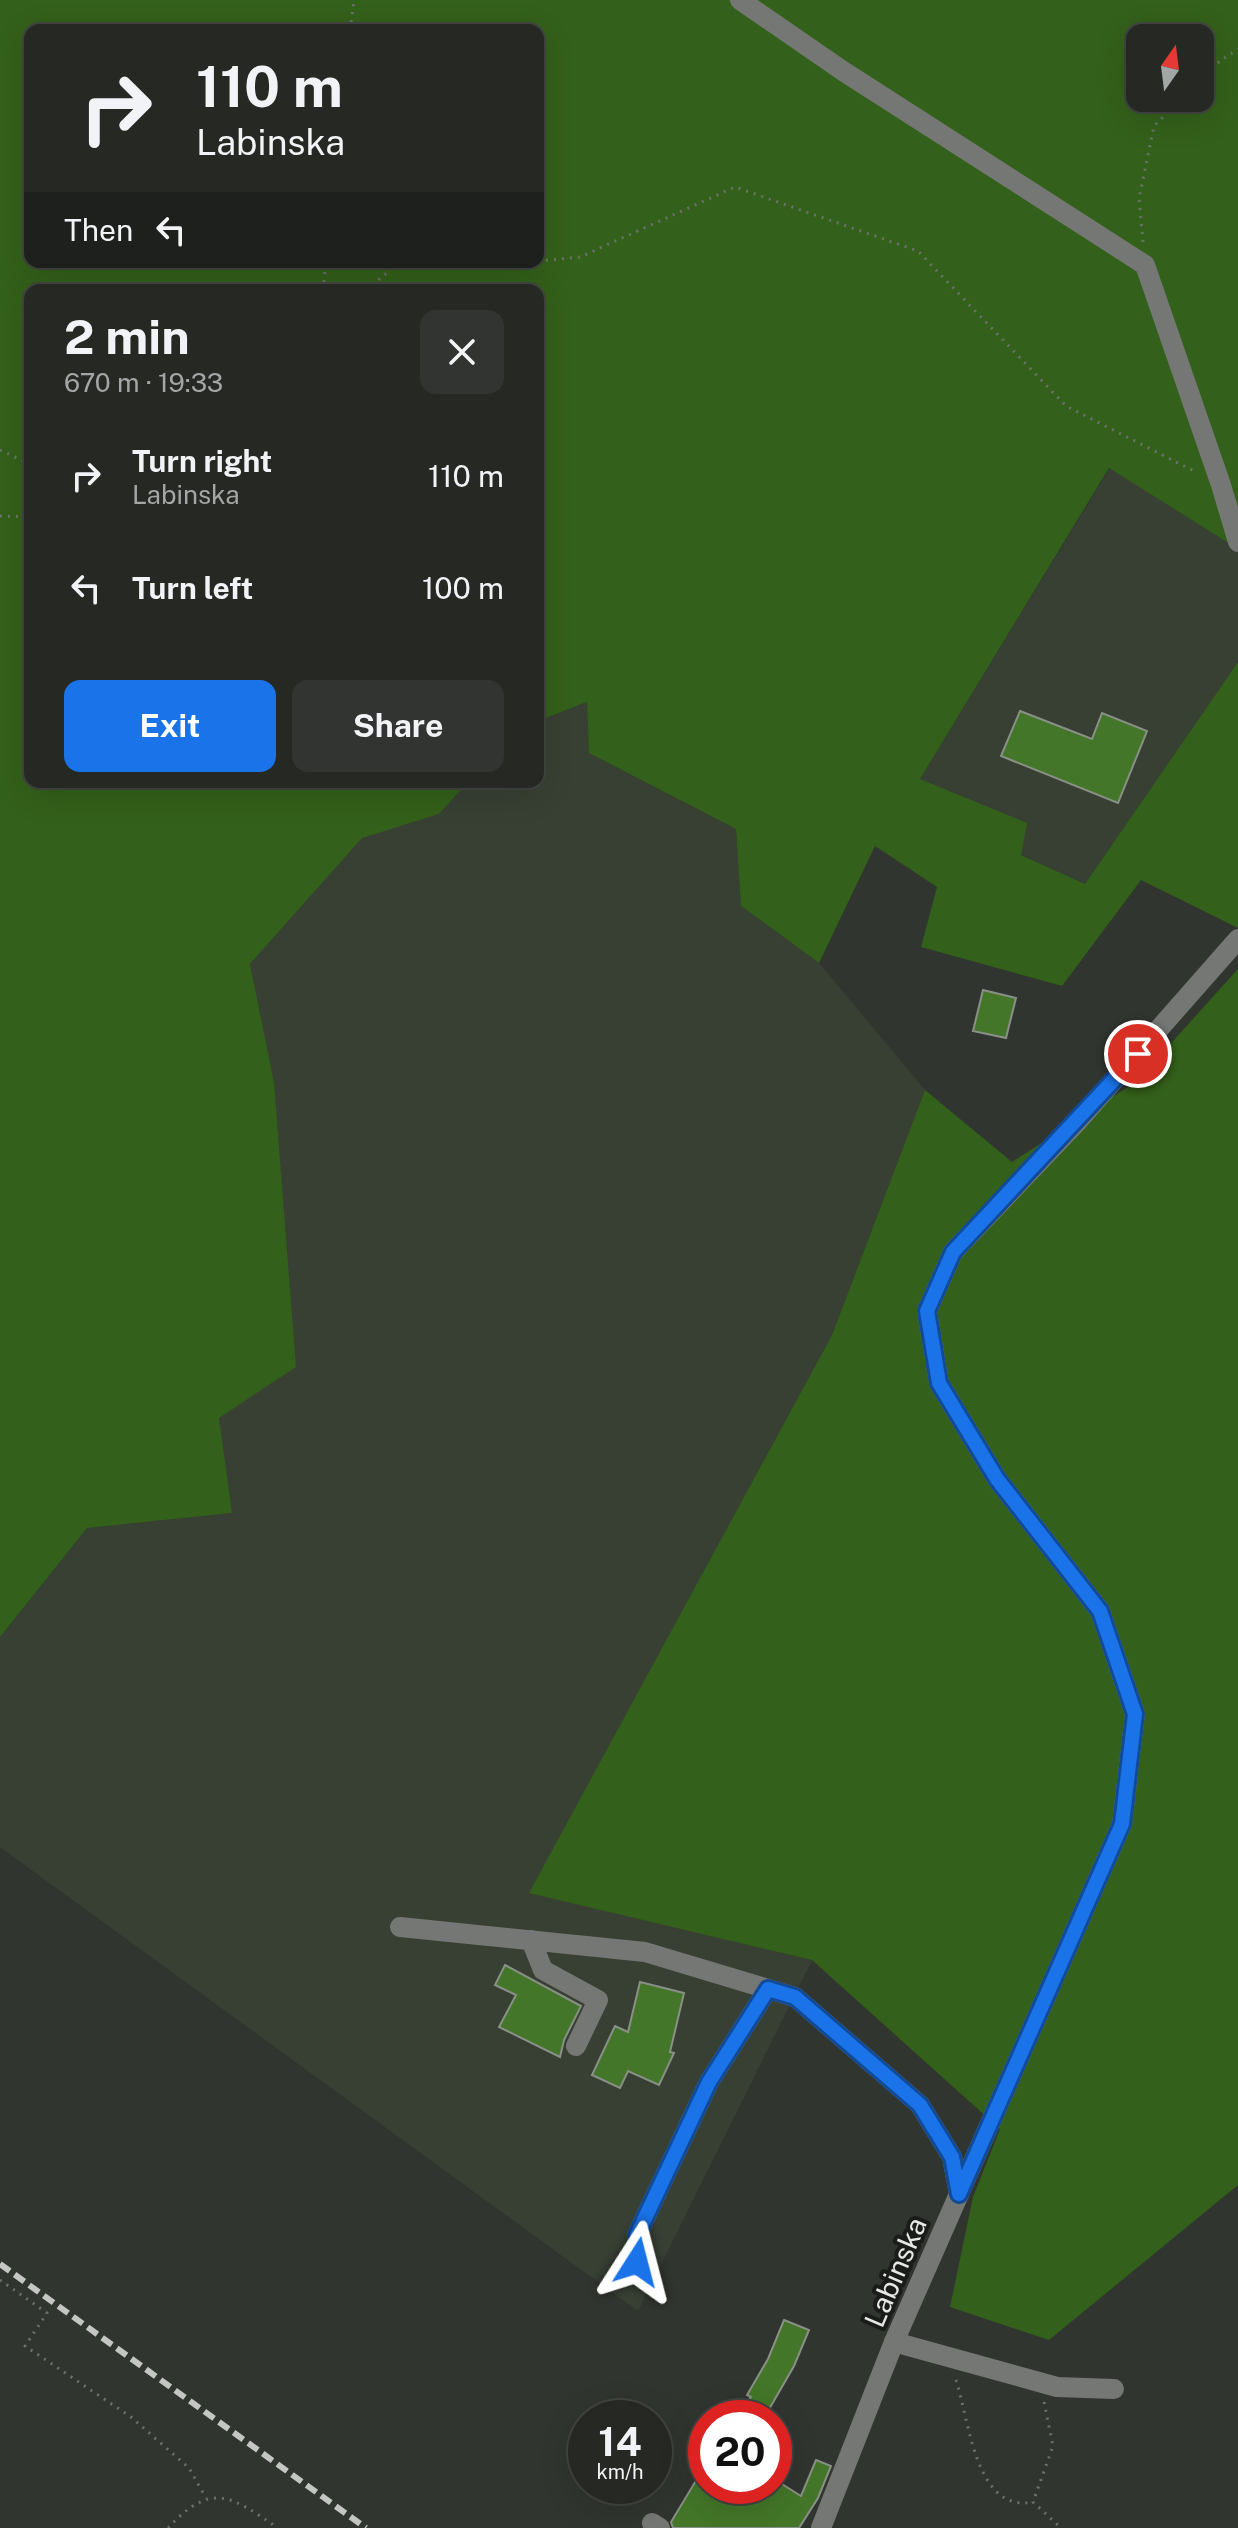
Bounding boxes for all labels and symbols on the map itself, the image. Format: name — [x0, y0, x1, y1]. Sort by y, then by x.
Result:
north arrow — [1126, 24, 1214, 112]
pin — [1104, 1020, 1172, 1088]
street label: Labinska — [857, 2212, 933, 2332]
position arrow — [595, 2220, 679, 2304]
speed limit sign: 20 — [688, 2400, 792, 2504]

